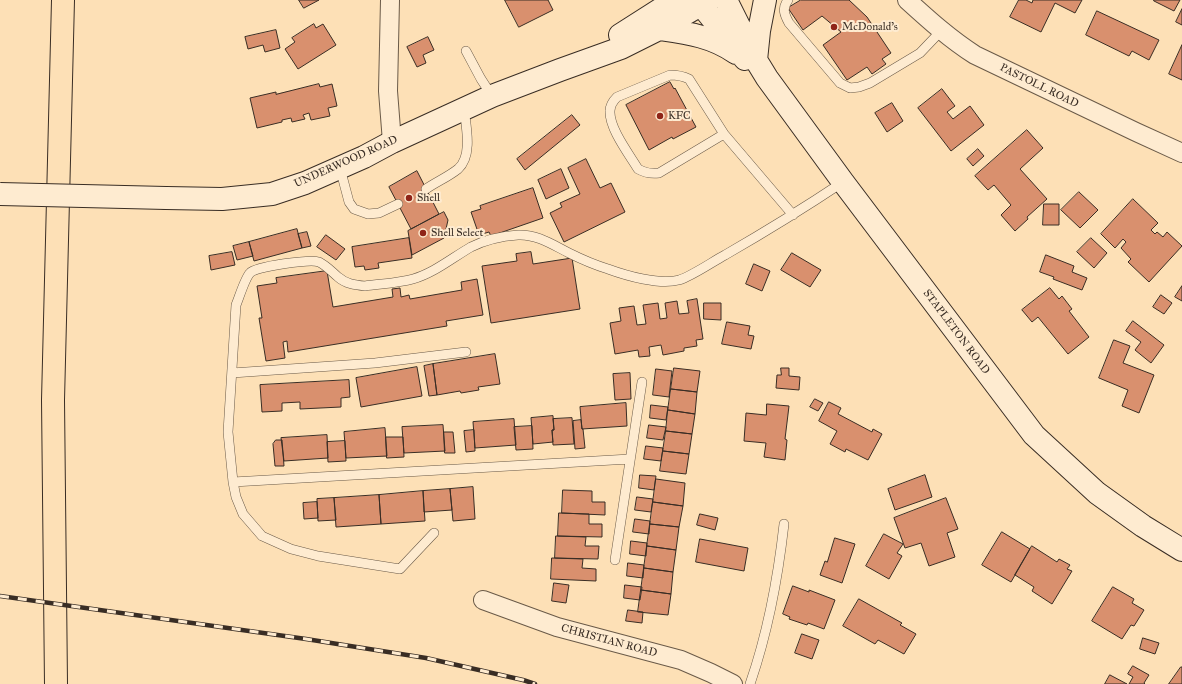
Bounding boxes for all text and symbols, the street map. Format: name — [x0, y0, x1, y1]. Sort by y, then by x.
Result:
place label: McDonald's — [842, 20, 898, 34]
marker: McDonald's — [829, 22, 839, 32]
street label: PASTOLL ROAD — [997, 61, 1081, 111]
place label: KFC — [668, 109, 690, 123]
marker: KFC — [655, 111, 665, 121]
street label: UNDERWOOD ROAD — [292, 133, 400, 191]
place label: Shell — [417, 191, 440, 205]
marker: Shell — [404, 193, 414, 203]
place label: Shell Select — [431, 226, 483, 240]
marker: Shell Select — [418, 228, 428, 238]
street label: STAPLETON ROAD — [920, 287, 992, 377]
street label: CHRISTIAN ROAD — [559, 622, 659, 660]

